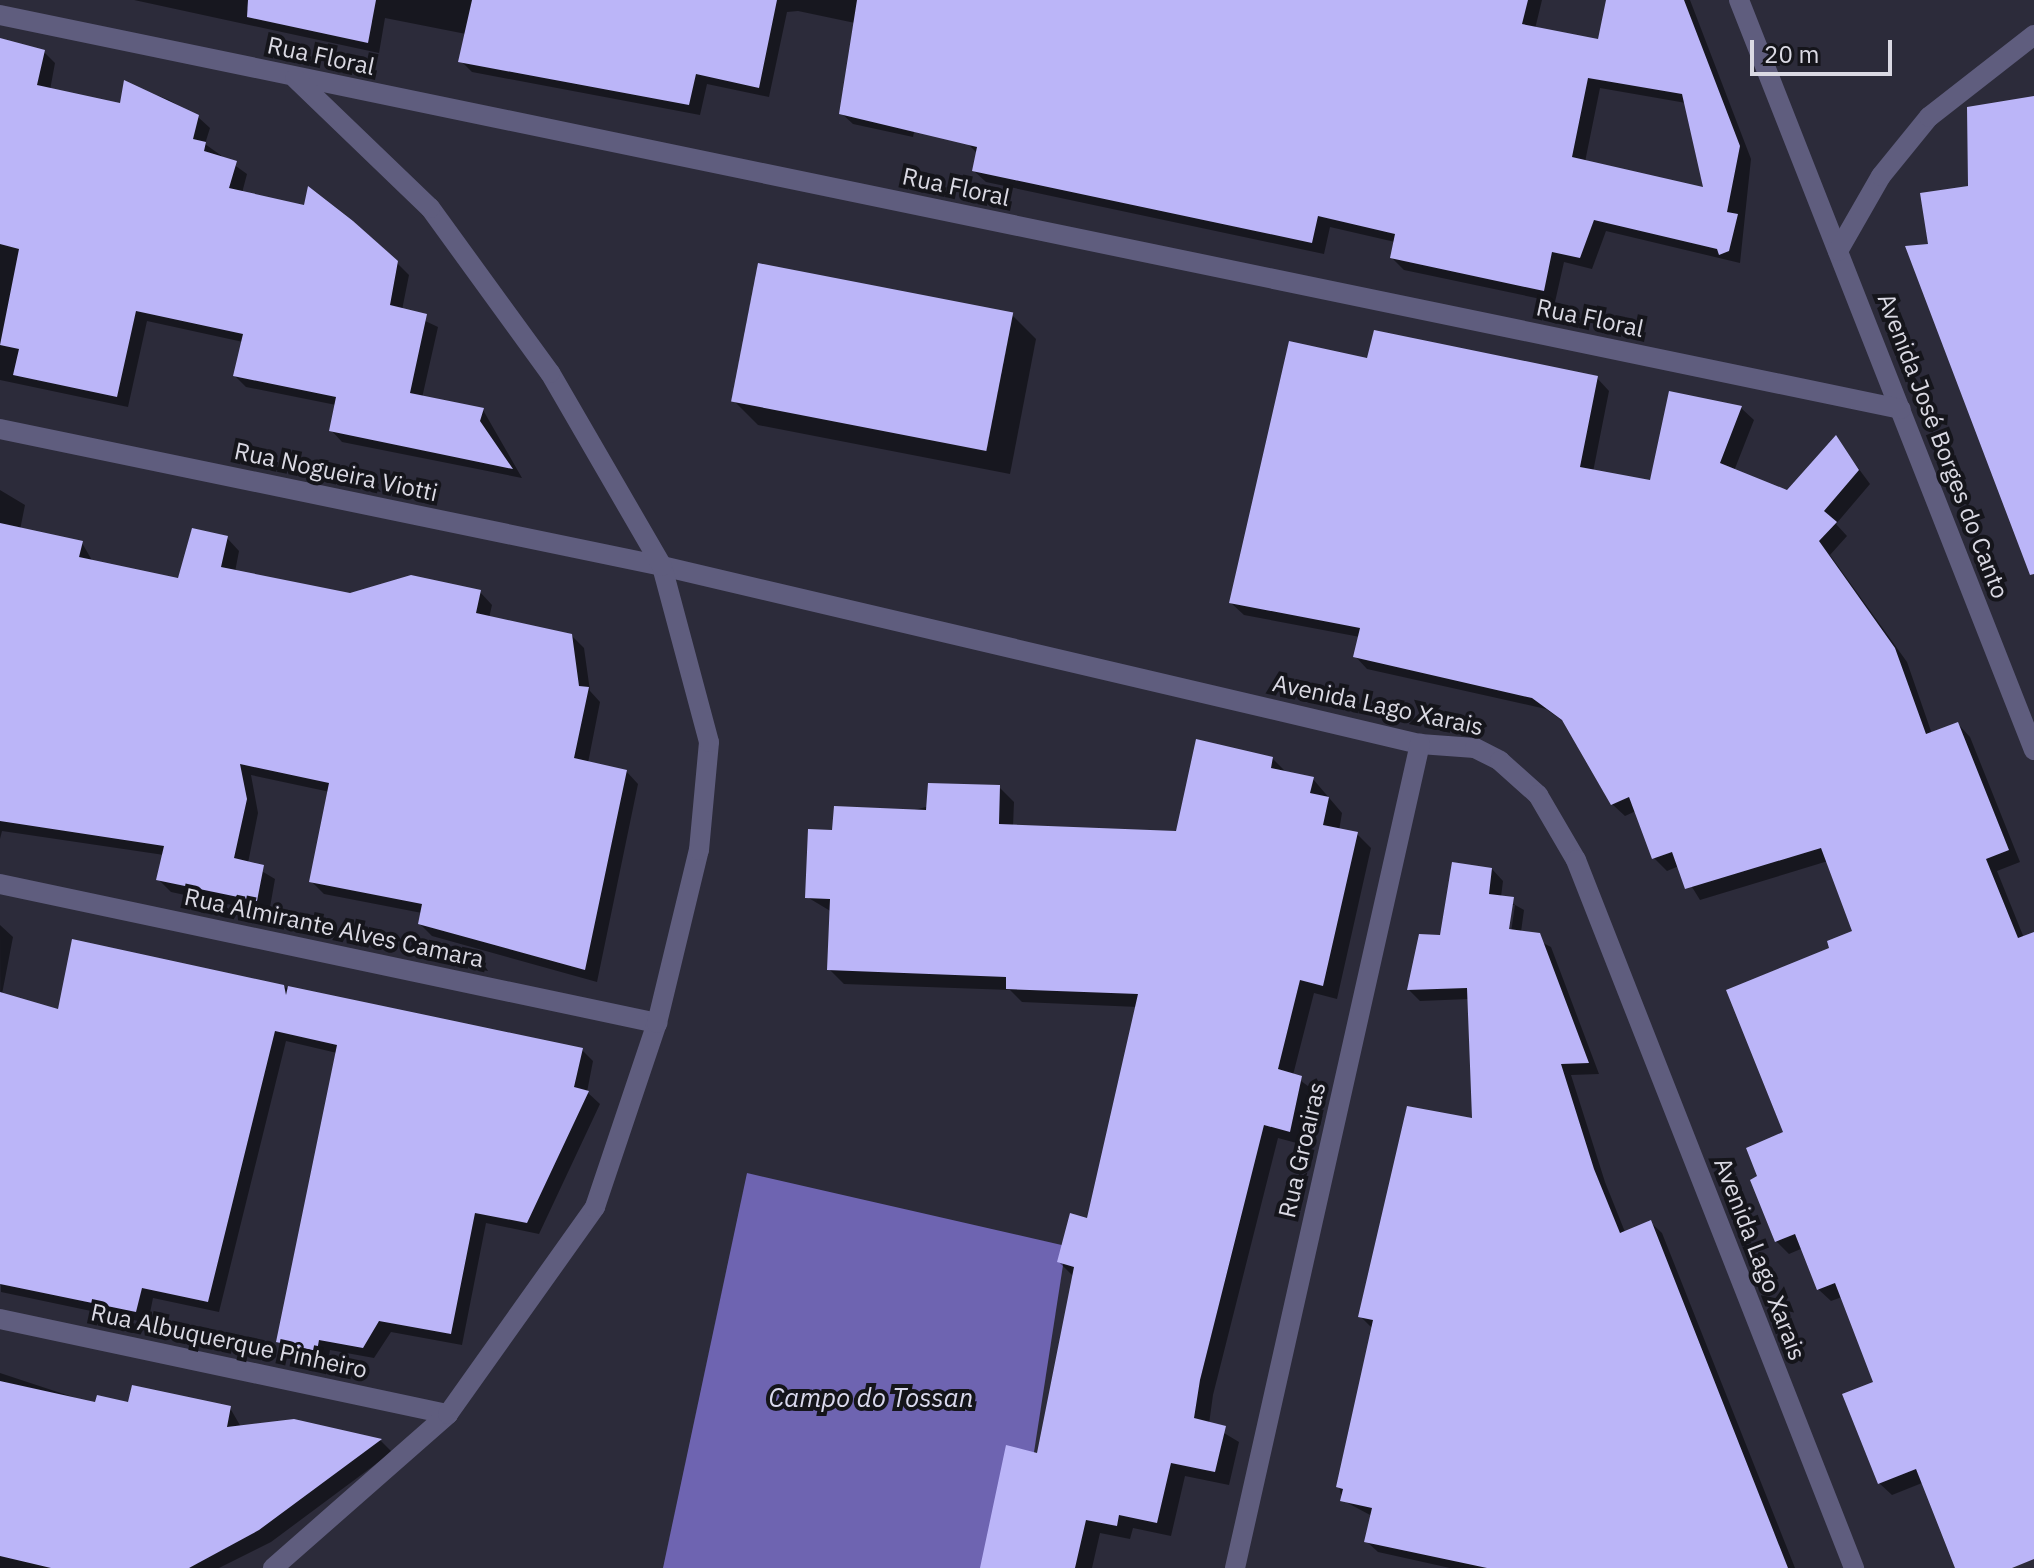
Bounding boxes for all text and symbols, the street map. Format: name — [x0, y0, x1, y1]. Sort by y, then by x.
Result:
scale bar — [1754, 24, 1896, 74]
street label: Rua Floral — [265, 31, 377, 81]
text: 20 m — [1764, 38, 1819, 70]
street label: Rua Floral — [900, 162, 1012, 212]
street label: Avenida José Borges do Canto — [1871, 289, 2015, 603]
street label: Rua Floral — [1534, 293, 1646, 343]
street label: Rua Nogueira Viotti — [232, 436, 440, 508]
street label: Avenida Lago Xarais — [1270, 669, 1486, 741]
street label: Rua Almirante Alves Camara — [182, 882, 486, 974]
street label: Rua Groairas — [1272, 1079, 1332, 1221]
street label: Avenida Lago Xarais — [1708, 1154, 1812, 1364]
street label: Rua Albuquerque Pinheiro — [88, 1298, 370, 1384]
water label: Campo do Tossan — [769, 1382, 973, 1414]

